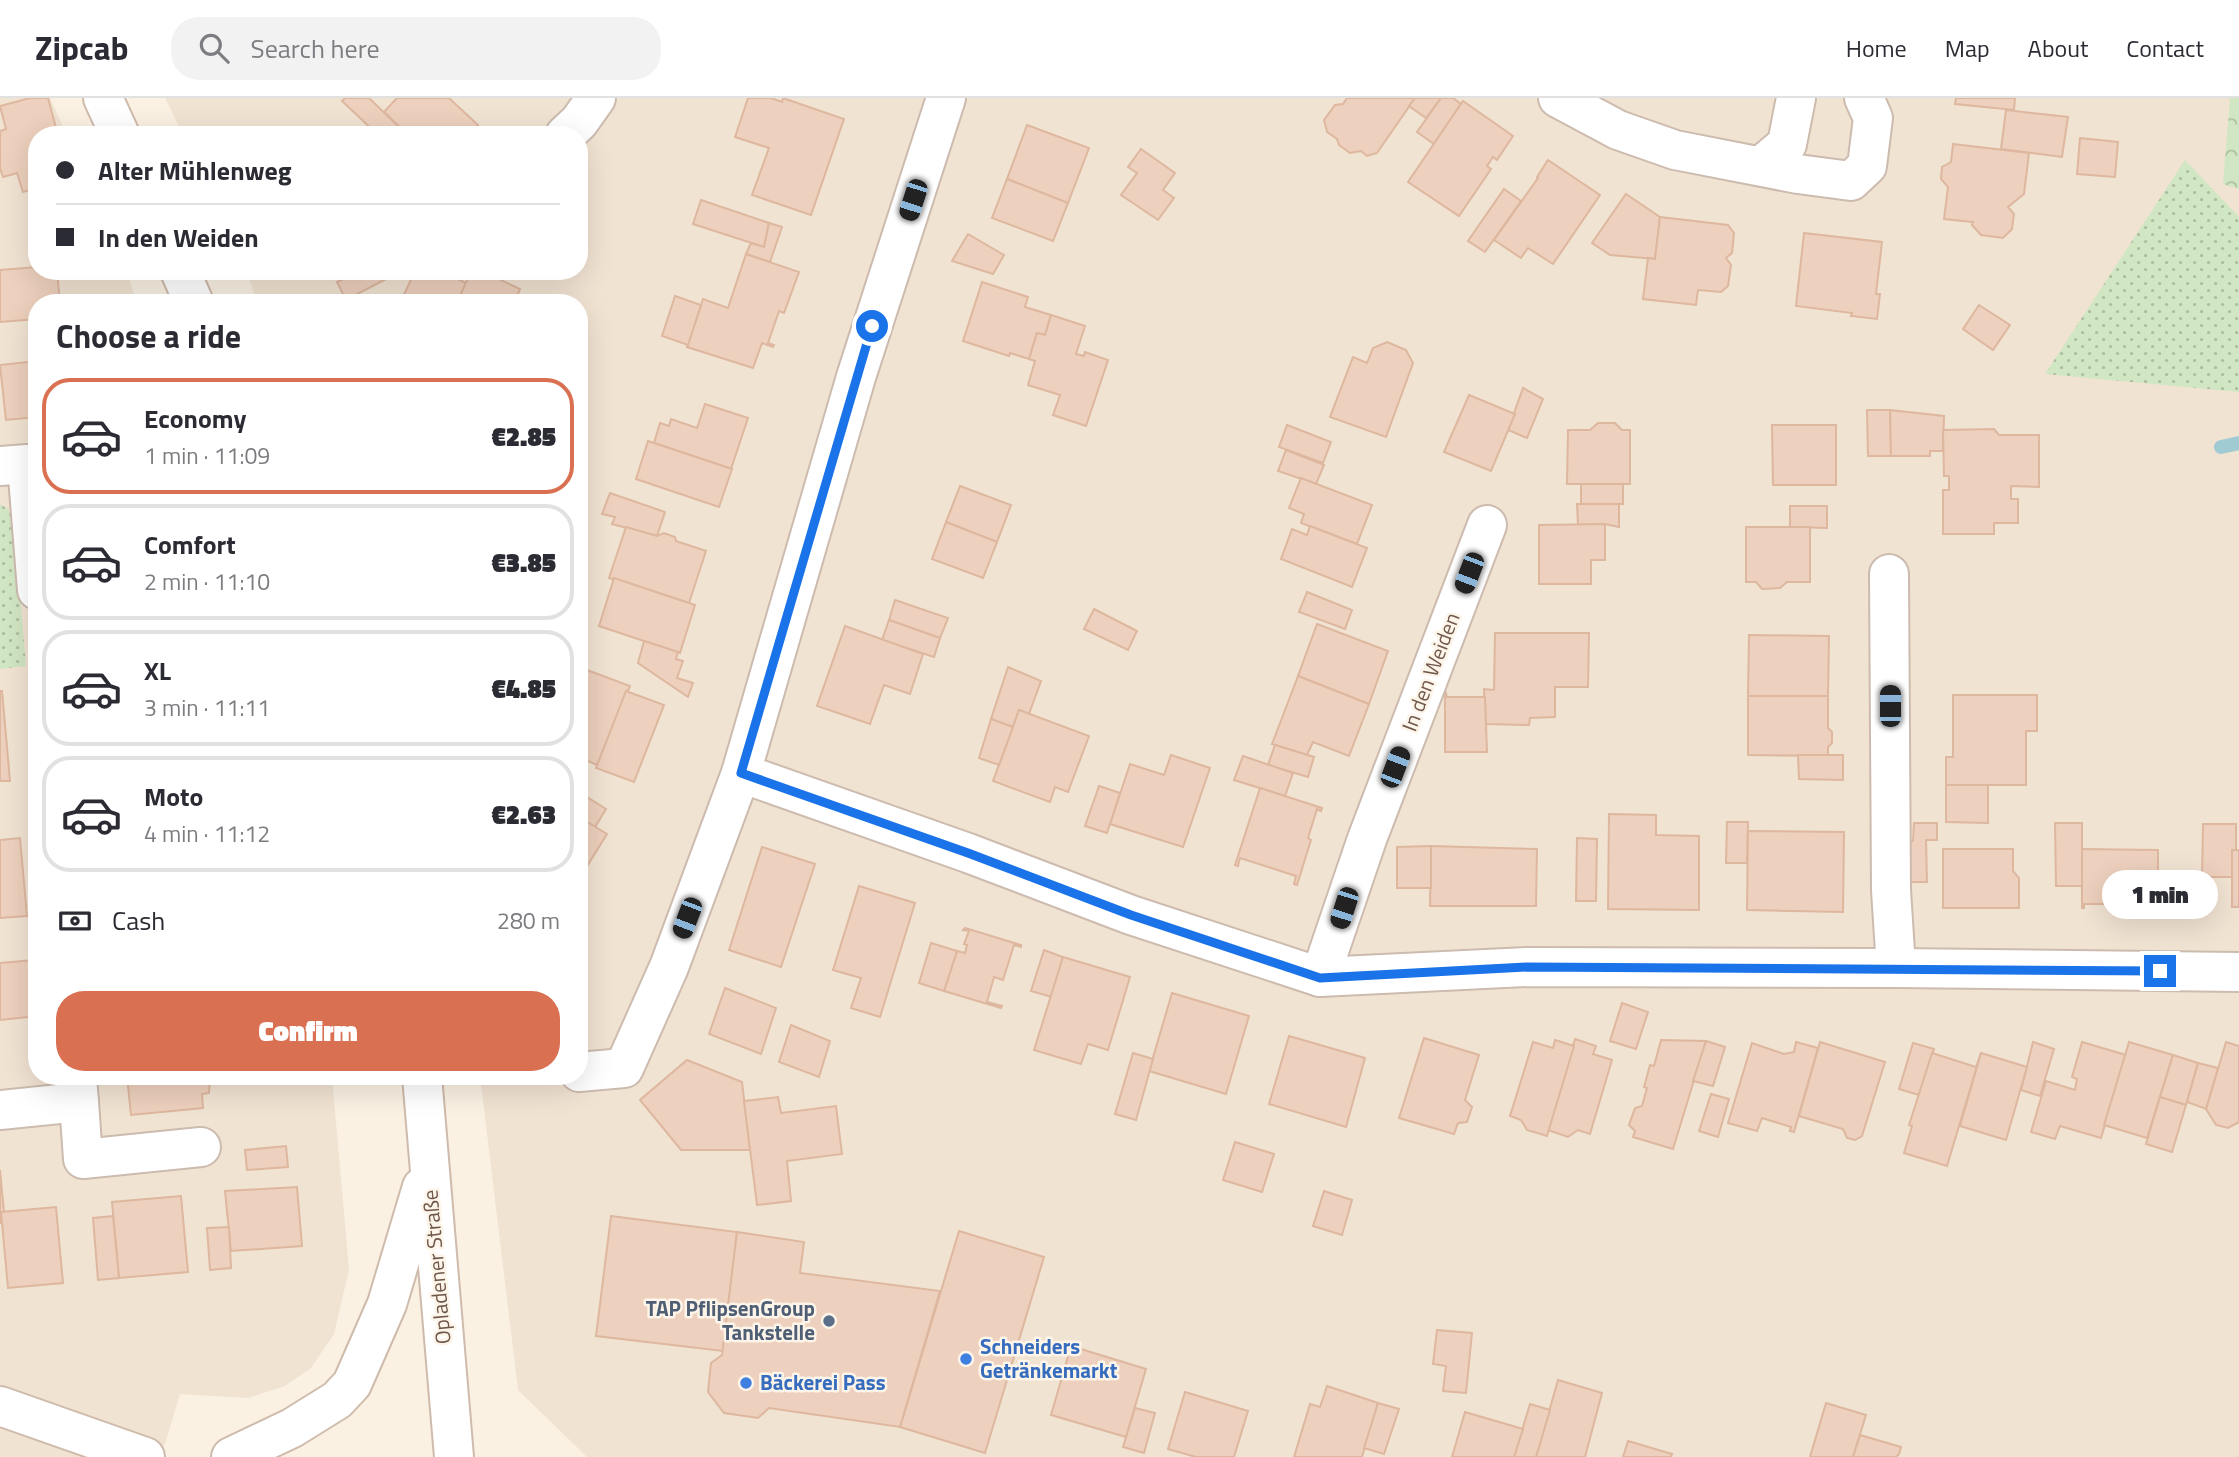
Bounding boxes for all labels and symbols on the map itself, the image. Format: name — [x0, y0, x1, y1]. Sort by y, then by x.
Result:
car — [897, 177, 930, 223]
route start — [856, 310, 888, 342]
car — [1452, 550, 1487, 596]
street label: In den Weiden — [1393, 608, 1467, 736]
car — [1880, 685, 1901, 727]
car — [1378, 744, 1413, 790]
callout: 1 min — [2102, 870, 2218, 918]
car — [1328, 885, 1361, 931]
car — [670, 895, 705, 941]
route end — [2144, 955, 2176, 987]
street label: Opladener Straße — [413, 1189, 459, 1346]
place label: TAP PflipsenGroup Tankstelle — [646, 1292, 815, 1348]
marker: TAP PflipsenGroup Tankstelle — [821, 1313, 837, 1329]
place label: Schneiders Getränkemarkt — [980, 1330, 1118, 1386]
marker: Schneiders Getränkemarkt — [958, 1351, 974, 1367]
place label: Bäckerei Pass — [760, 1366, 886, 1398]
marker: Bäckerei Pass — [738, 1375, 754, 1391]

